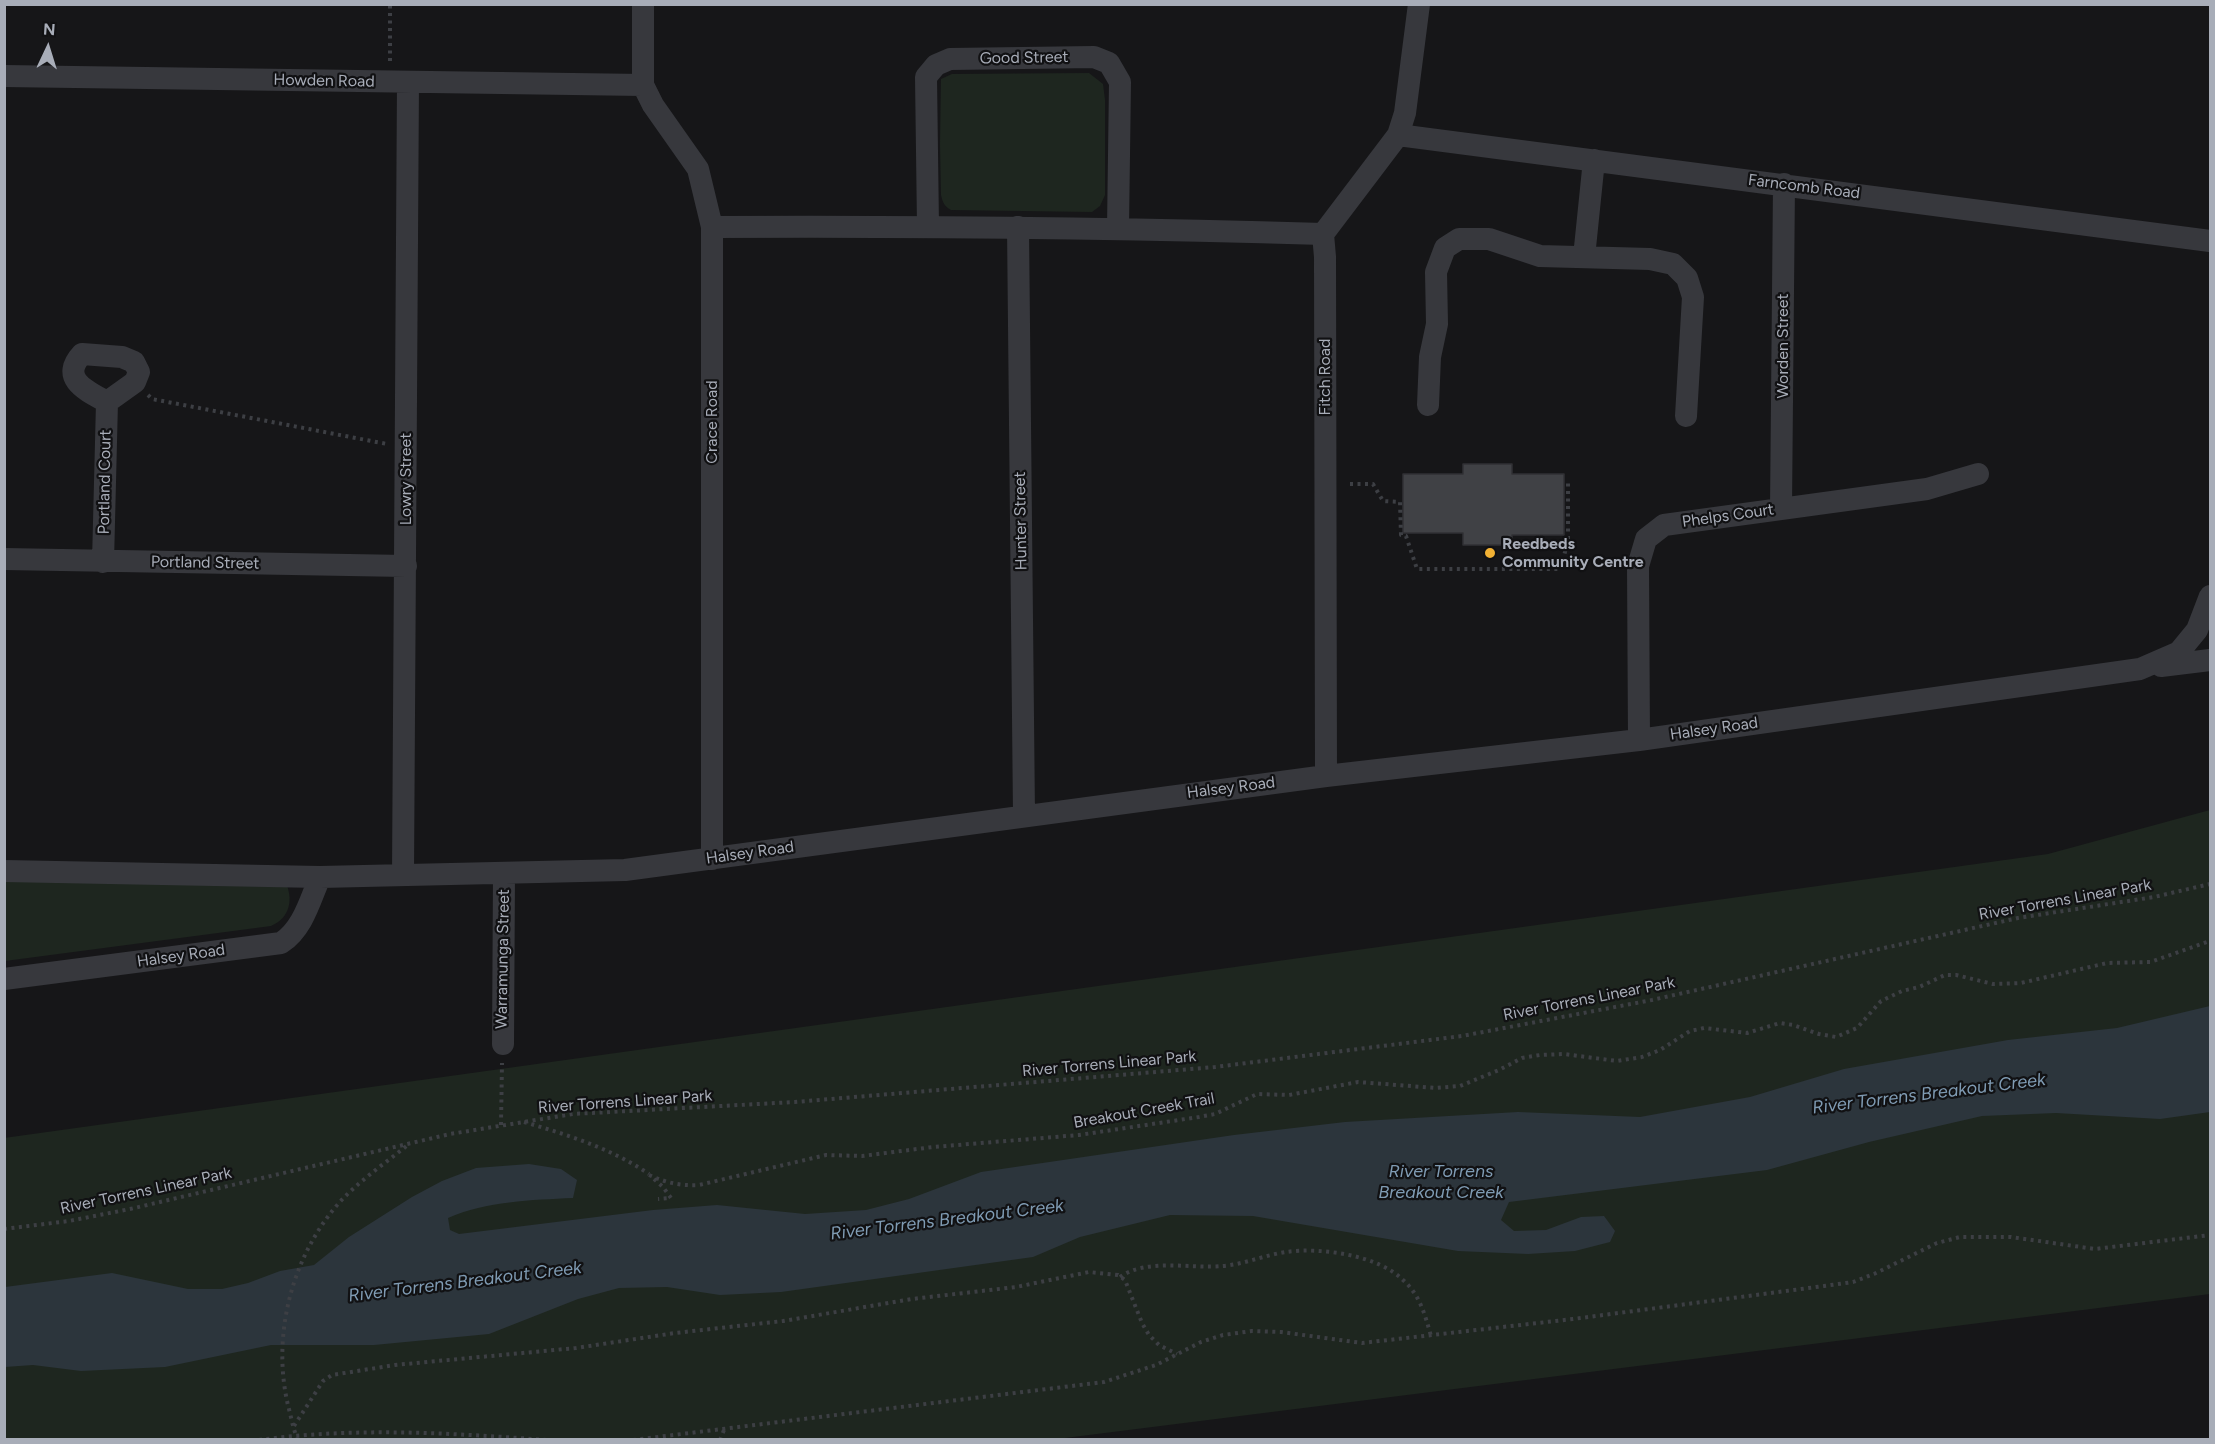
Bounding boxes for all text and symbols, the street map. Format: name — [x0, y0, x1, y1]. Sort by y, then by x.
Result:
north arrow — [18, 18, 78, 78]
text: N — [42, 20, 56, 39]
street label: Good Street — [979, 48, 1069, 68]
street label: Howden Road — [273, 71, 375, 91]
street label: Farncomb Road — [1747, 171, 1861, 203]
street label: Worden Street — [1773, 293, 1793, 399]
street label: Fitch Road — [1315, 339, 1335, 415]
street label: Crace Road — [702, 380, 722, 464]
street label: Portland Court — [94, 429, 116, 535]
street label: Lowry Street — [396, 433, 416, 525]
street label: Hunter Street — [1011, 471, 1031, 571]
street label: Phelps Court — [1681, 500, 1775, 532]
place label: Reedbeds Community Centre — [1502, 534, 1644, 572]
marker: Reedbeds Community Centre — [1483, 546, 1497, 560]
street label: Portland Street — [151, 552, 259, 574]
street label: Halsey Road — [1669, 713, 1759, 745]
street label: Halsey Road — [1186, 773, 1276, 803]
street label: Halsey Road — [705, 837, 795, 869]
street label: River Torrens Linear Park — [1977, 875, 2153, 925]
street label: Warramunga Street — [492, 889, 514, 1029]
street label: Halsey Road — [136, 940, 226, 972]
street label: River Torrens Linear Park — [1501, 973, 1677, 1025]
street label: River Torrens Linear Park — [1021, 1047, 1197, 1081]
water label: River Torrens Breakout Creek — [1811, 1069, 2047, 1119]
street label: River Torrens Linear Park — [537, 1086, 713, 1118]
street label: Breakout Creek Trail — [1072, 1089, 1216, 1133]
water label: River Torrens Breakout Creek — [1378, 1161, 1504, 1204]
street label: River Torrens Linear Park — [59, 1163, 233, 1219]
water label: River Torrens Breakout Creek — [829, 1195, 1065, 1245]
water label: River Torrens Breakout Creek — [347, 1257, 583, 1307]

